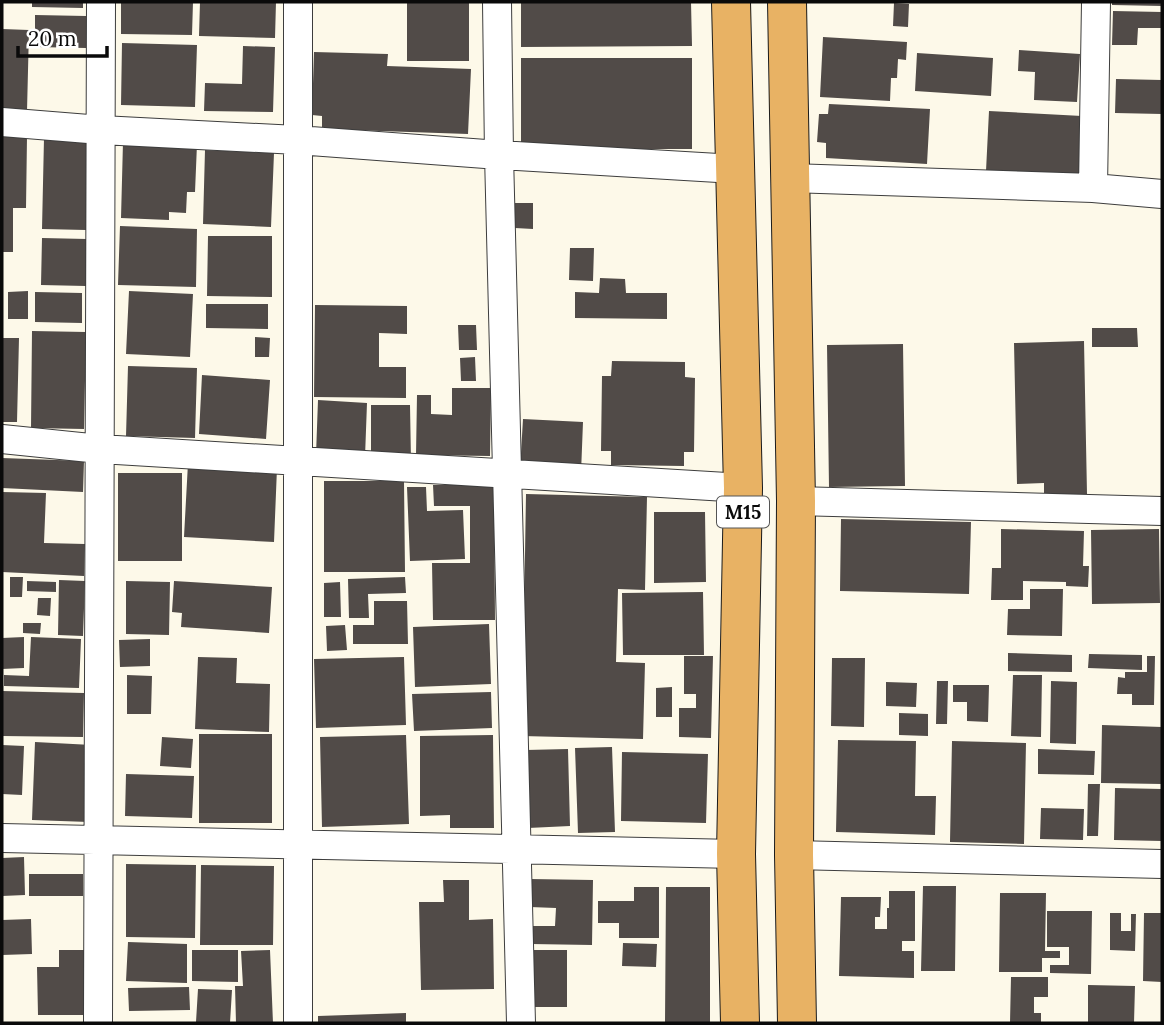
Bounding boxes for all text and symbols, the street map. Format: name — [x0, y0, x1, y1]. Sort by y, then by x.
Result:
scale bar — [18, 14, 107, 58]
text: 20 m — [28, 25, 77, 52]
road number: M15 — [717, 496, 769, 527]

